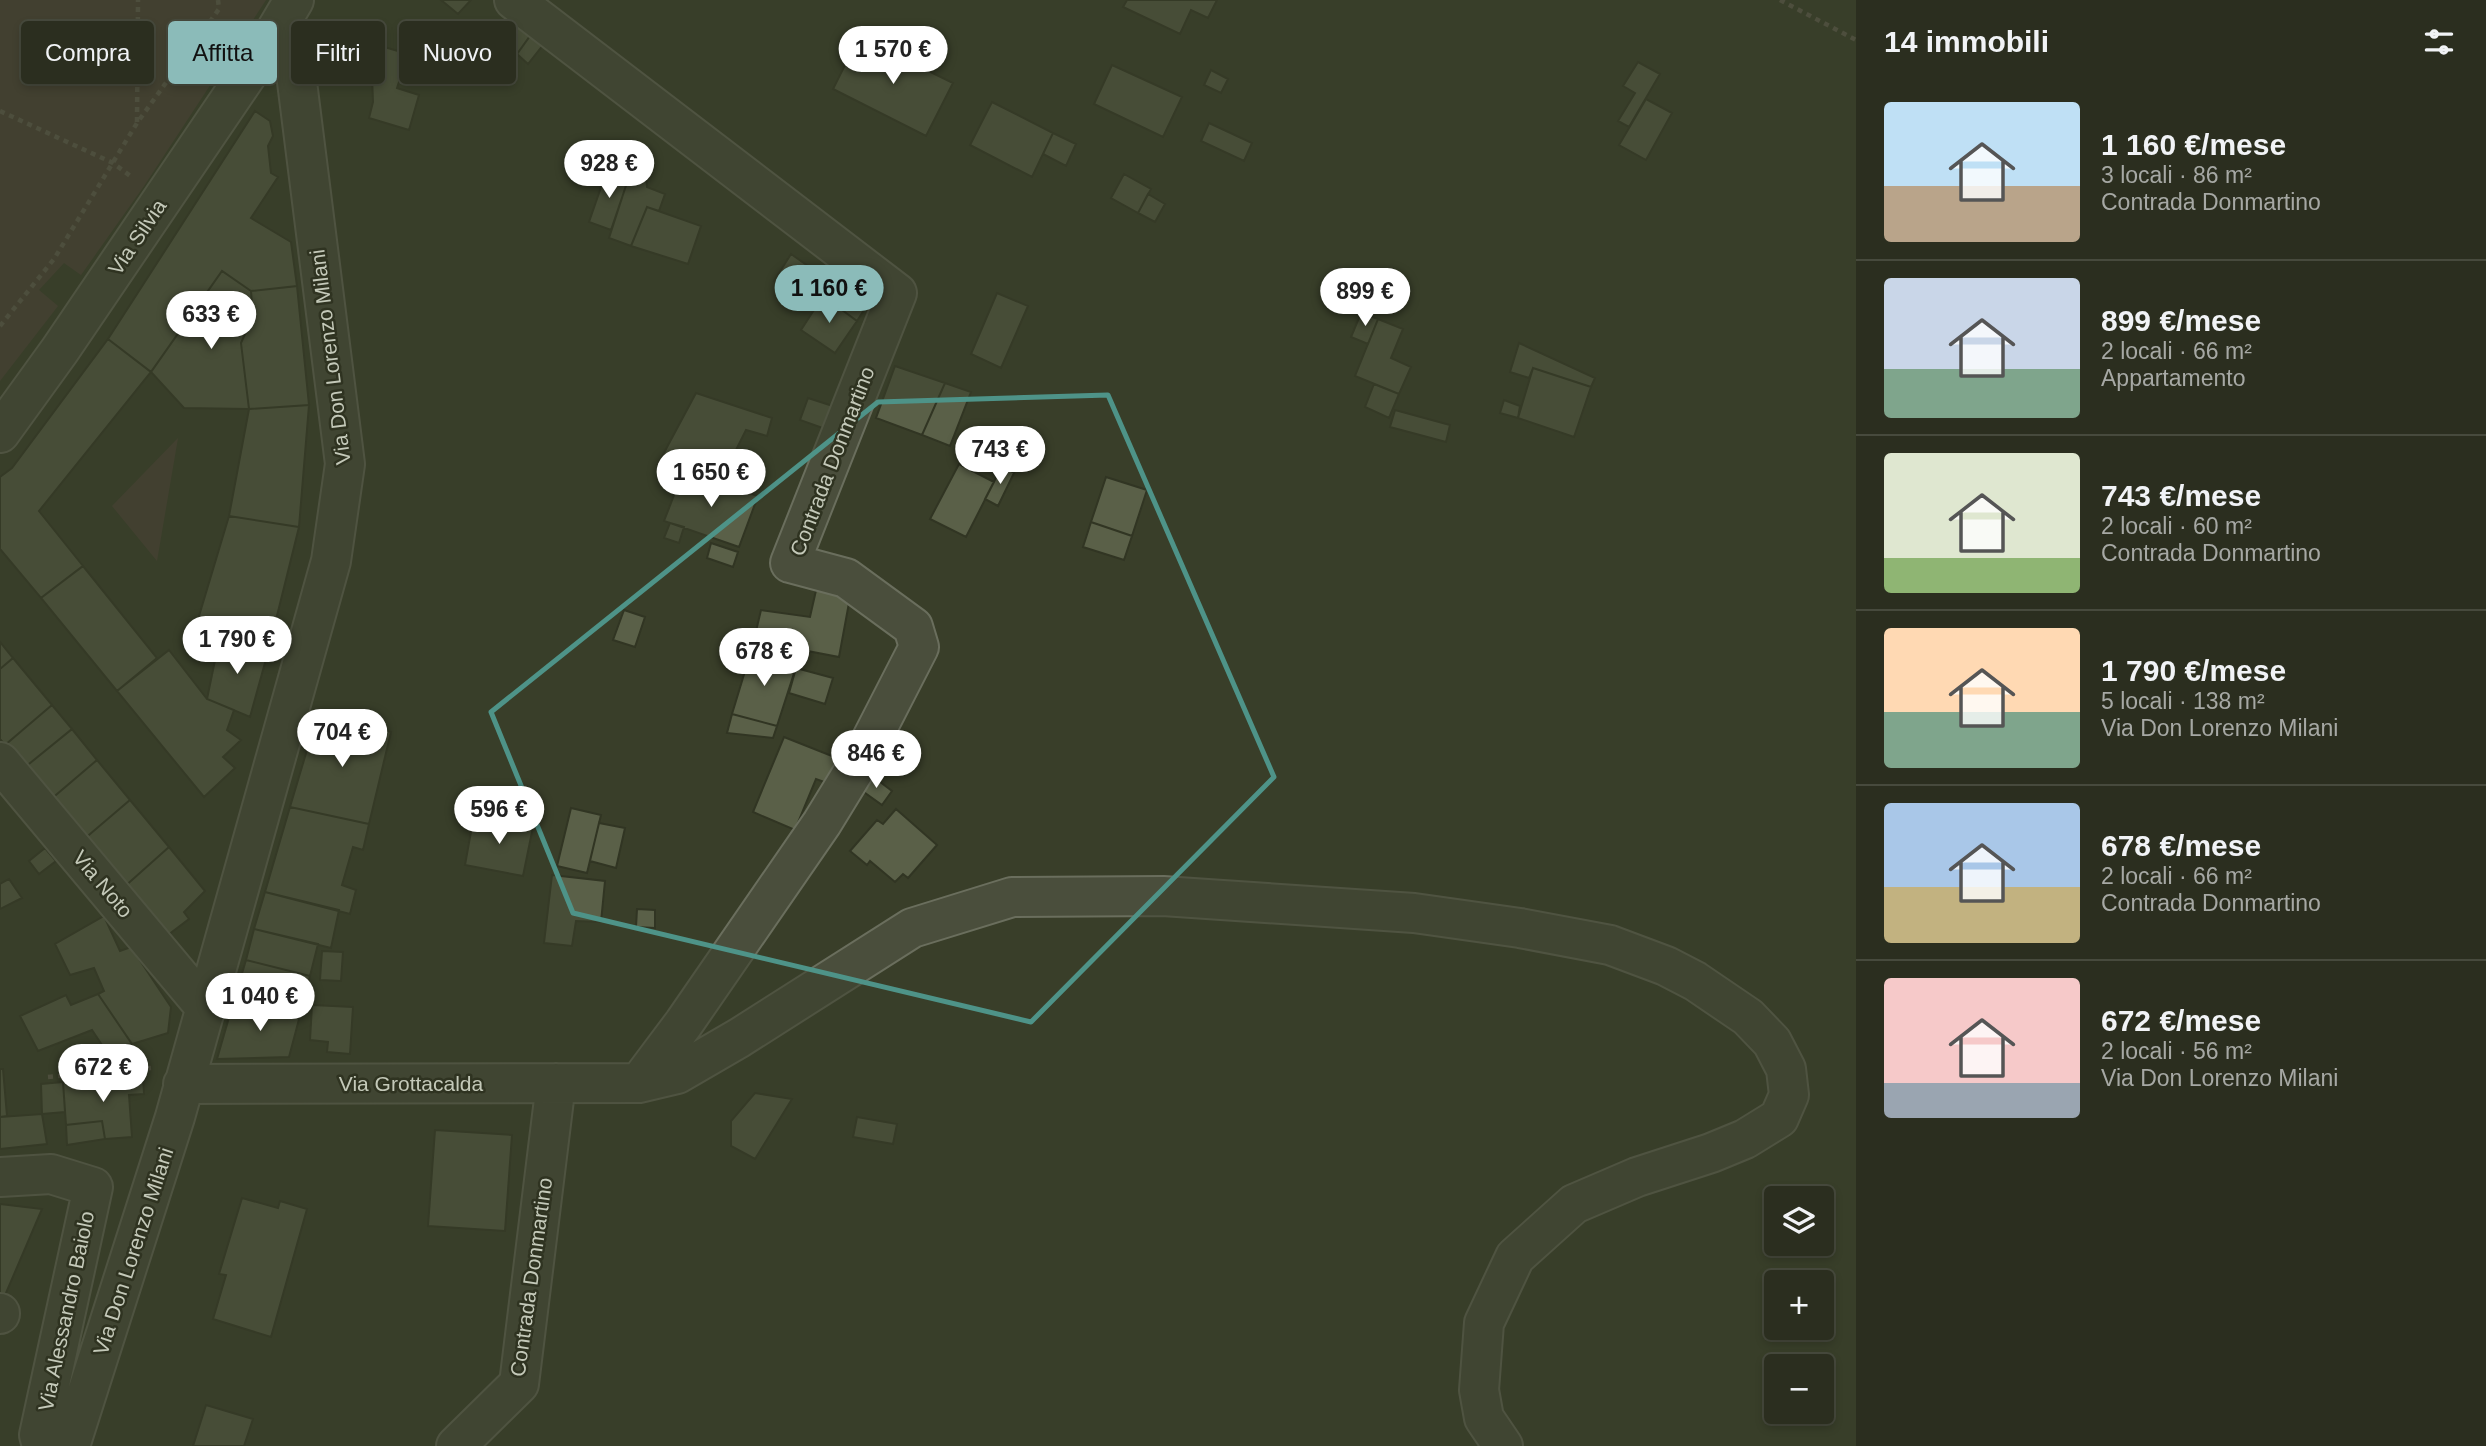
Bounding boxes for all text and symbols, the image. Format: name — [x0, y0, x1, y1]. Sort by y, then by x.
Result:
chip: Compra — [21, 21, 154, 84]
chip: Affitta — [168, 21, 277, 84]
chip: Filtri — [291, 21, 385, 84]
chip: Nuovo — [399, 21, 516, 84]
icon: filters — [2420, 23, 2458, 61]
text: 14 immobili — [1884, 25, 2049, 58]
pin: 1 570 € — [828, 27, 958, 86]
text: 1 570 € — [855, 36, 931, 62]
text: 1 160 €/mese — [2101, 128, 2286, 161]
icon: home — [1940, 130, 2024, 214]
pin: 928 € — [560, 140, 658, 200]
text: 928 € — [580, 150, 638, 176]
text: 3 locali · 86 m² — [2101, 162, 2252, 188]
text: Contrada Donmartino — [2101, 189, 2321, 215]
street label: Via Silvia — [103, 195, 171, 279]
street label: Via Don Lorenzo Milani — [305, 248, 355, 466]
pin: 1 160 € — [764, 266, 894, 325]
pin: 899 € — [1316, 268, 1414, 328]
text: 1 160 € — [791, 275, 867, 301]
text: 899 € — [1336, 278, 1394, 304]
pin: 633 € — [162, 292, 260, 351]
text: 633 € — [182, 301, 240, 327]
text: 899 €/mese — [2101, 304, 2261, 337]
icon: home — [1940, 306, 2024, 390]
text: 2 locali · 66 m² — [2101, 338, 2252, 364]
street label: Contrada Donmartino — [785, 363, 879, 559]
text: Appartamento — [2101, 365, 2245, 391]
pin: 743 € — [951, 426, 1049, 486]
text: 743 € — [971, 436, 1029, 462]
pin: 1 650 € — [646, 449, 776, 509]
text: 1 650 € — [673, 459, 749, 485]
text: 743 €/mese — [2101, 479, 2261, 512]
icon: home — [1940, 481, 2024, 565]
text: 2 locali · 60 m² — [2101, 513, 2252, 539]
text: Contrada Donmartino — [2101, 540, 2321, 566]
pin: 1 790 € — [172, 616, 302, 676]
text: 1 790 € — [199, 626, 275, 652]
pin: 678 € — [715, 628, 813, 688]
text: 678 € — [735, 638, 793, 664]
text: 1 790 €/mese — [2101, 654, 2286, 687]
icon: home — [1940, 656, 2024, 740]
text: 5 locali · 138 m² — [2101, 688, 2265, 714]
pin: 704 € — [293, 710, 391, 769]
text: Via Don Lorenzo Milani — [2101, 715, 2338, 741]
text: 704 € — [313, 719, 371, 745]
pin: 846 € — [827, 730, 925, 790]
text: 846 € — [847, 740, 905, 766]
pin: 596 € — [450, 786, 548, 846]
text: 596 € — [470, 796, 528, 822]
text: 678 €/mese — [2101, 829, 2261, 862]
icon: home — [1940, 831, 2024, 915]
street label: Via Noto — [68, 846, 138, 922]
text: 2 locali · 66 m² — [2101, 863, 2252, 889]
text: Contrada Donmartino — [2101, 890, 2321, 916]
pin: 1 040 € — [195, 974, 325, 1033]
text: 1 040 € — [222, 983, 298, 1009]
text: 672 €/mese — [2101, 1004, 2261, 1037]
icon: home — [1940, 1006, 2024, 1090]
text: 2 locali · 56 m² — [2101, 1038, 2252, 1064]
pin: 672 € — [54, 1044, 152, 1104]
text: 672 € — [74, 1054, 132, 1080]
text: Via Don Lorenzo Milani — [2101, 1065, 2338, 1091]
street label: Via Grottacalda — [339, 1072, 483, 1095]
street label: Via Don Lorenzo Milani — [89, 1144, 177, 1358]
street label: Contrada Donmartino — [506, 1176, 556, 1378]
map controls — [1764, 1186, 1834, 1424]
button: layers — [1764, 1186, 1834, 1256]
street label: Via Alessandro Baiolo — [34, 1209, 98, 1413]
button: + — [1764, 1270, 1834, 1340]
button: − — [1764, 1354, 1834, 1424]

